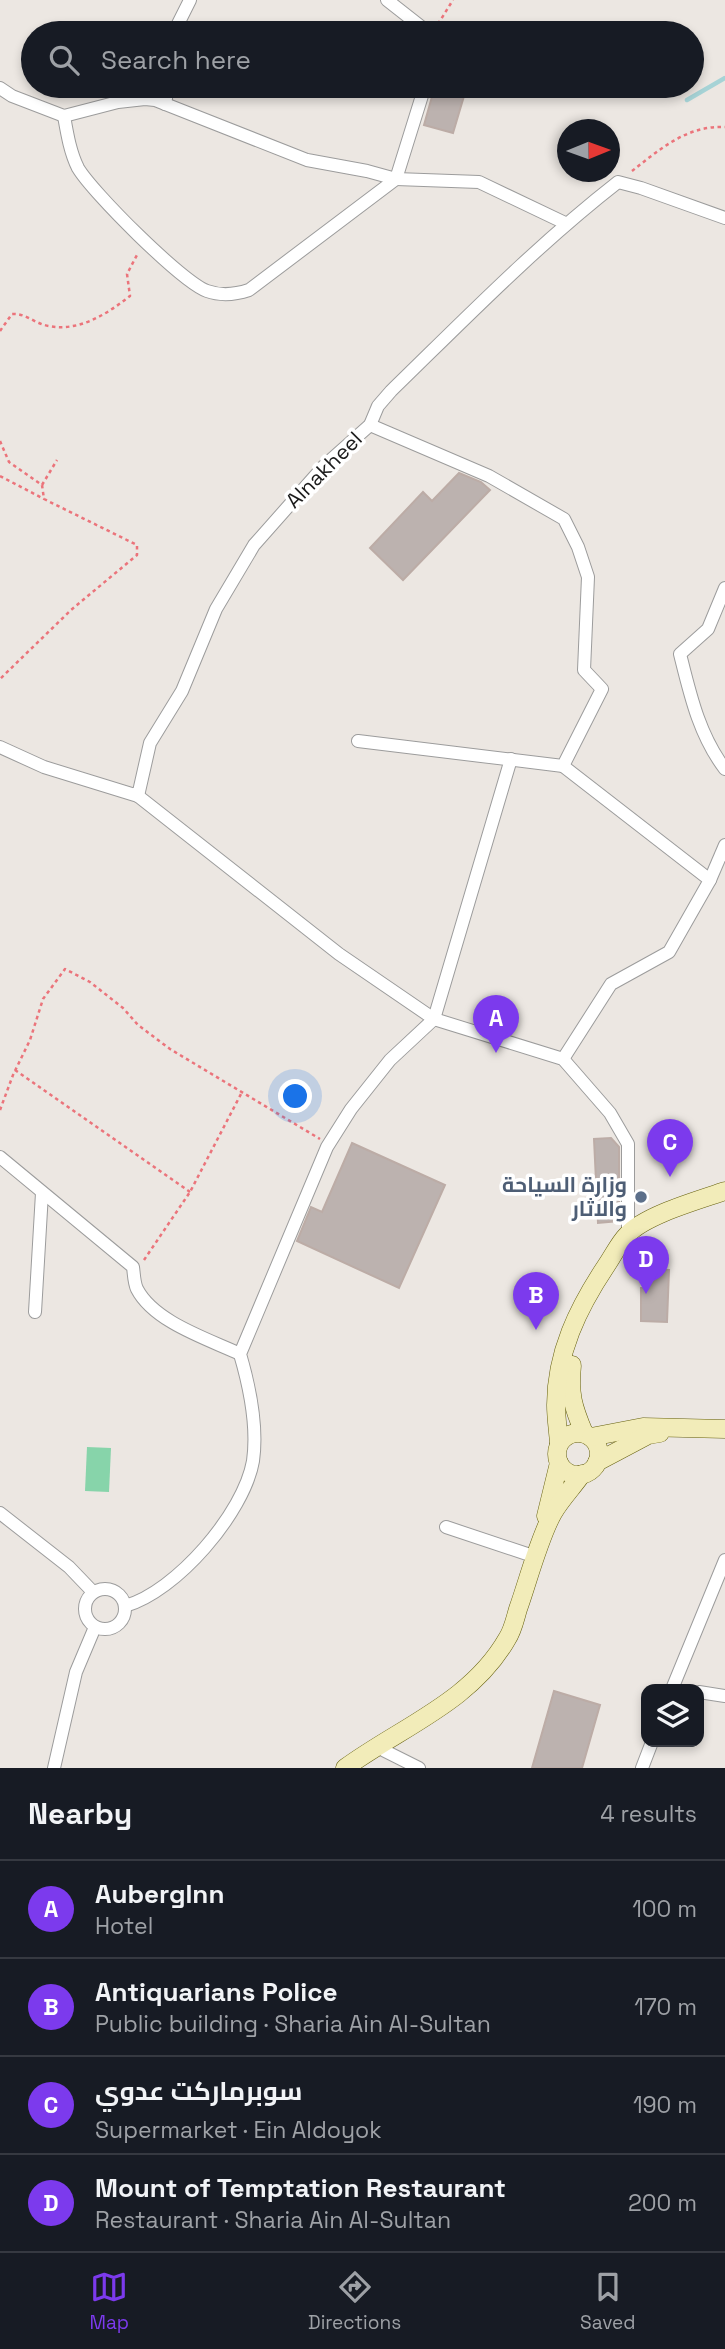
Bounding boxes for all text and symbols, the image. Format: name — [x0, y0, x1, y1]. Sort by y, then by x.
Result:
search box — [21, 21, 704, 98]
icon: search — [45, 41, 83, 79]
text: Search here — [101, 43, 251, 77]
north arrow — [557, 119, 620, 182]
street label: Alnakheel — [280, 426, 368, 514]
pin: A — [473, 995, 519, 1053]
your location — [278, 1079, 312, 1113]
pin: C — [647, 1119, 693, 1177]
place label: وزارة السياحة والاثار — [502, 1171, 627, 1222]
marker: وزارة السياحة والاثار — [633, 1189, 649, 1205]
pin: D — [623, 1236, 669, 1294]
pin: B — [513, 1272, 559, 1330]
map controls — [641, 1684, 704, 1747]
button: layers — [641, 1684, 704, 1747]
text: Nearby — [28, 1794, 132, 1833]
text: 4 results — [600, 1799, 697, 1829]
text: AubergInn — [95, 1877, 224, 1911]
text: A — [44, 1894, 58, 1924]
text: 100 m — [632, 1894, 697, 1924]
text: Hotel — [95, 1911, 153, 1941]
text: Antiquarians Police — [95, 1975, 337, 2009]
text: B — [43, 1992, 59, 2022]
text: 170 m — [634, 1992, 697, 2022]
text: Public building · Sharia Ain Al-Sultan — [95, 2009, 491, 2039]
text: سوبرماركت عدوي — [95, 2074, 303, 2108]
text: C — [44, 2090, 58, 2120]
text: 190 m — [633, 2090, 697, 2120]
text: Supermarket · Ein Aldoyok — [95, 2115, 382, 2145]
text: Mount of Temptation Restaurant — [95, 2171, 506, 2205]
text: D — [43, 2188, 59, 2218]
text: 200 m — [628, 2188, 697, 2218]
text: Restaurant · Sharia Ain Al-Sultan — [95, 2205, 451, 2235]
tab: Map — [89, 2268, 129, 2335]
tab: Directions — [308, 2268, 401, 2335]
tab: Saved — [580, 2268, 636, 2335]

